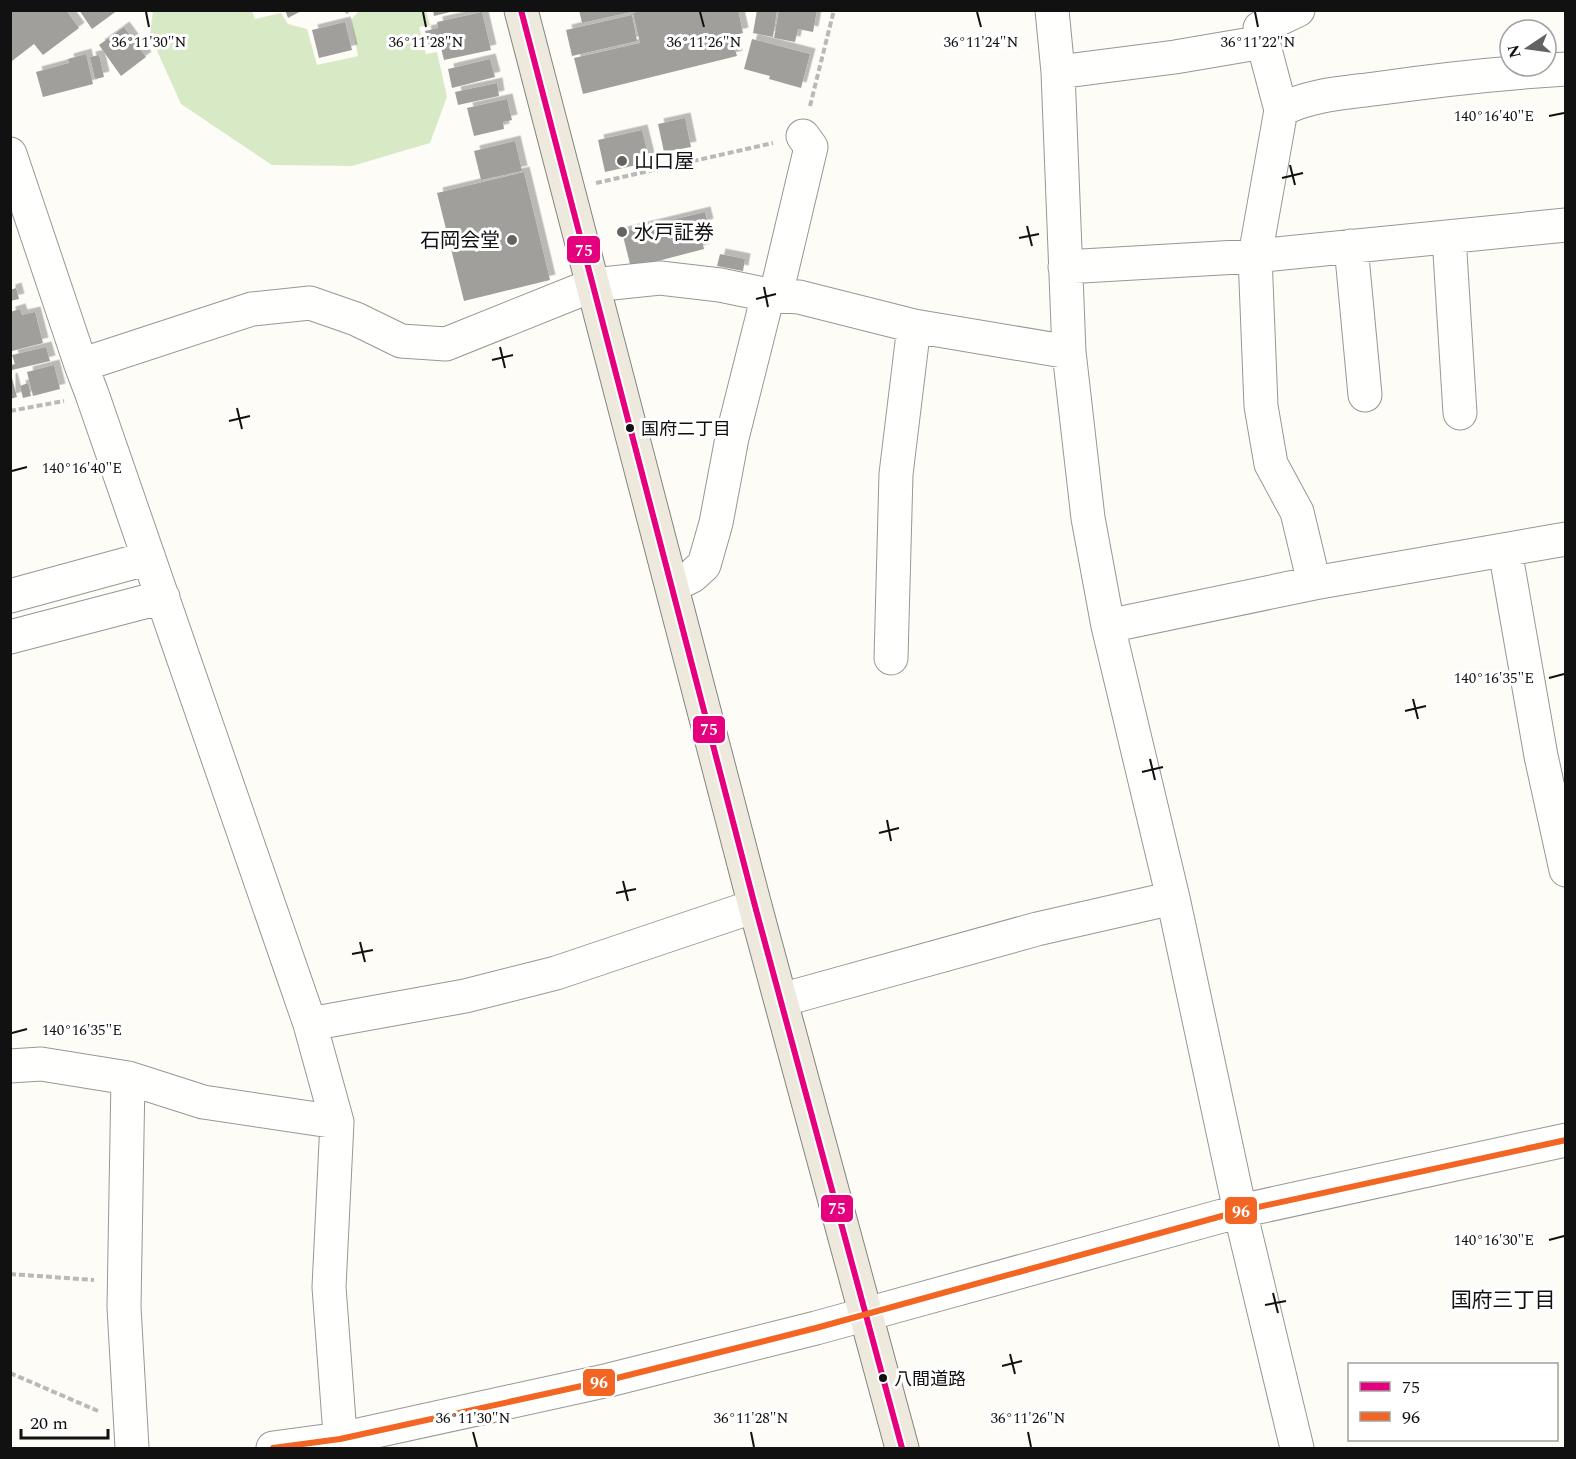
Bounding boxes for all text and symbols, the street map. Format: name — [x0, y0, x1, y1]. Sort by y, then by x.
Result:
north arrow — [1498, 18, 1558, 78]
text: 36°11'30"N — [112, 31, 187, 54]
text: 36°11'28"N — [389, 31, 464, 54]
text: 36°11'26"N — [667, 31, 742, 54]
text: 36°11'24"N — [944, 31, 1019, 54]
text: 36°11'22"N — [1221, 31, 1296, 54]
text: N — [1501, 42, 1528, 60]
text: 140°16'40"E — [1454, 105, 1534, 128]
place label: 山口屋 — [634, 147, 694, 177]
marker: 山口屋 — [615, 154, 629, 168]
place label: 水戸証券 — [634, 218, 714, 248]
marker: 水戸証券 — [615, 225, 629, 239]
place label: 石岡会堂 — [420, 226, 500, 256]
marker: 石岡会堂 — [505, 233, 519, 247]
line badge: 75 — [566, 235, 601, 264]
text: 75 — [575, 239, 593, 263]
place label: 国府二丁目 — [641, 416, 731, 443]
marker: 国府二丁目 — [624, 422, 636, 434]
text: 140°16'40"E — [42, 457, 122, 480]
text: 140°16'35"E — [1454, 667, 1534, 690]
line badge: 75 — [692, 715, 726, 744]
text: 75 — [700, 718, 718, 742]
text: 140°16'35"E — [42, 1019, 122, 1042]
line badge: 75 — [820, 1194, 854, 1223]
line badge: 96 — [1224, 1196, 1258, 1225]
text: 75 — [828, 1197, 846, 1221]
text: 96 — [1232, 1200, 1250, 1224]
text: 140°16'30"E — [1454, 1229, 1534, 1252]
district label: 国府三丁目 — [1451, 1285, 1556, 1317]
legend — [1348, 1363, 1558, 1441]
place label: 八間道路 — [894, 1366, 966, 1393]
line badge: 96 — [582, 1368, 616, 1397]
text: 96 — [590, 1371, 608, 1395]
marker: 八間道路 — [877, 1372, 889, 1384]
text: 75 — [1402, 1374, 1420, 1401]
scale bar — [21, 1402, 108, 1440]
text: 96 — [1402, 1404, 1420, 1431]
text: 36°11'30"N — [436, 1407, 511, 1430]
text: 36°11'28"N — [714, 1407, 789, 1430]
text: 36°11'26"N — [991, 1407, 1066, 1430]
text: 20 m — [30, 1410, 68, 1437]

